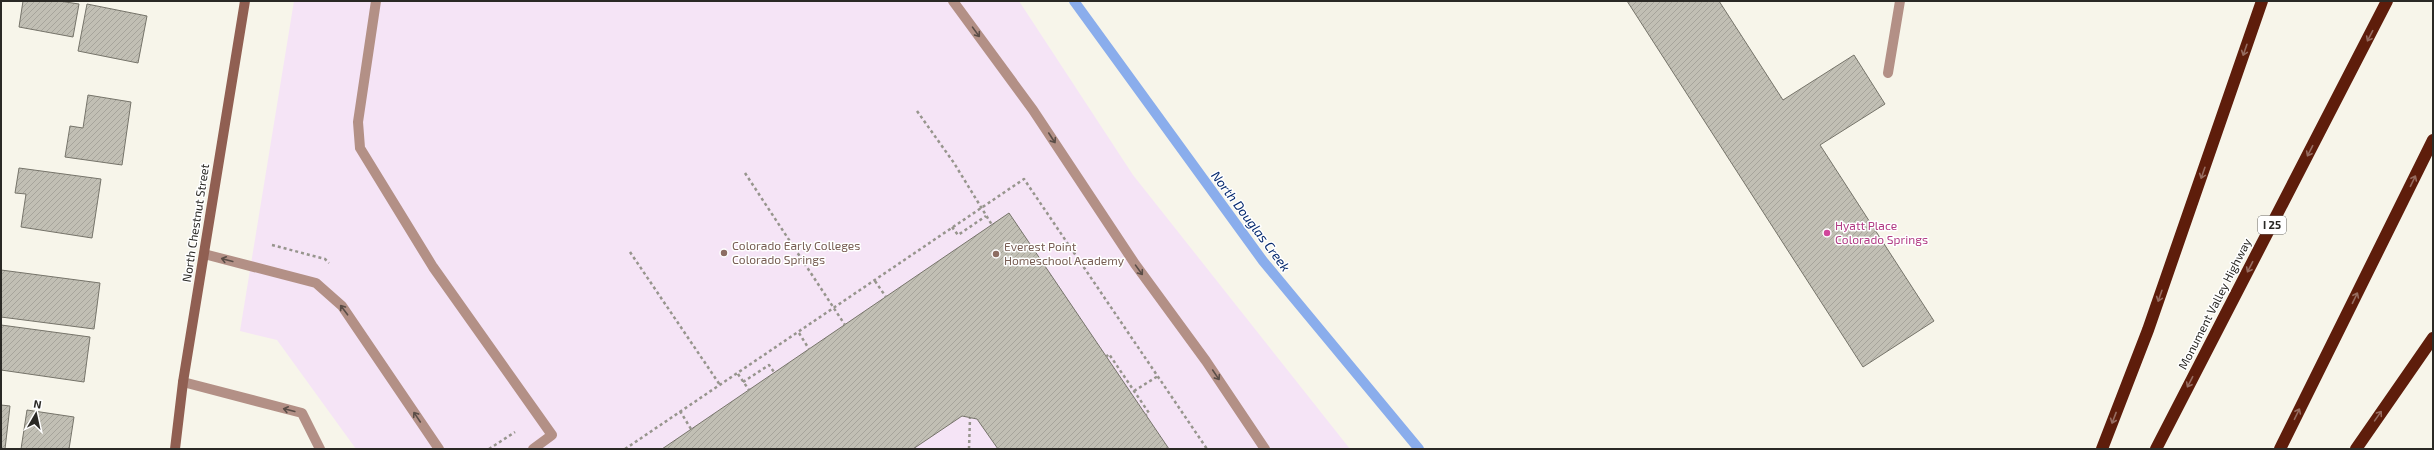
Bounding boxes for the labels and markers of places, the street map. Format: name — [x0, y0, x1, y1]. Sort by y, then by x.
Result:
place label: Hyatt Place Colorado Springs — [1835, 218, 1928, 246]
marker: Hyatt Place Colorado Springs — [1822, 228, 1832, 238]
place label: Colorado Early Colleges Colorado Springs — [732, 238, 860, 266]
place label: Everest Point Homeschool Academy — [1004, 239, 1125, 267]
marker: Colorado Early Colleges Colorado Springs — [719, 248, 729, 258]
marker: Everest Point Homeschool Academy — [991, 249, 1001, 259]

